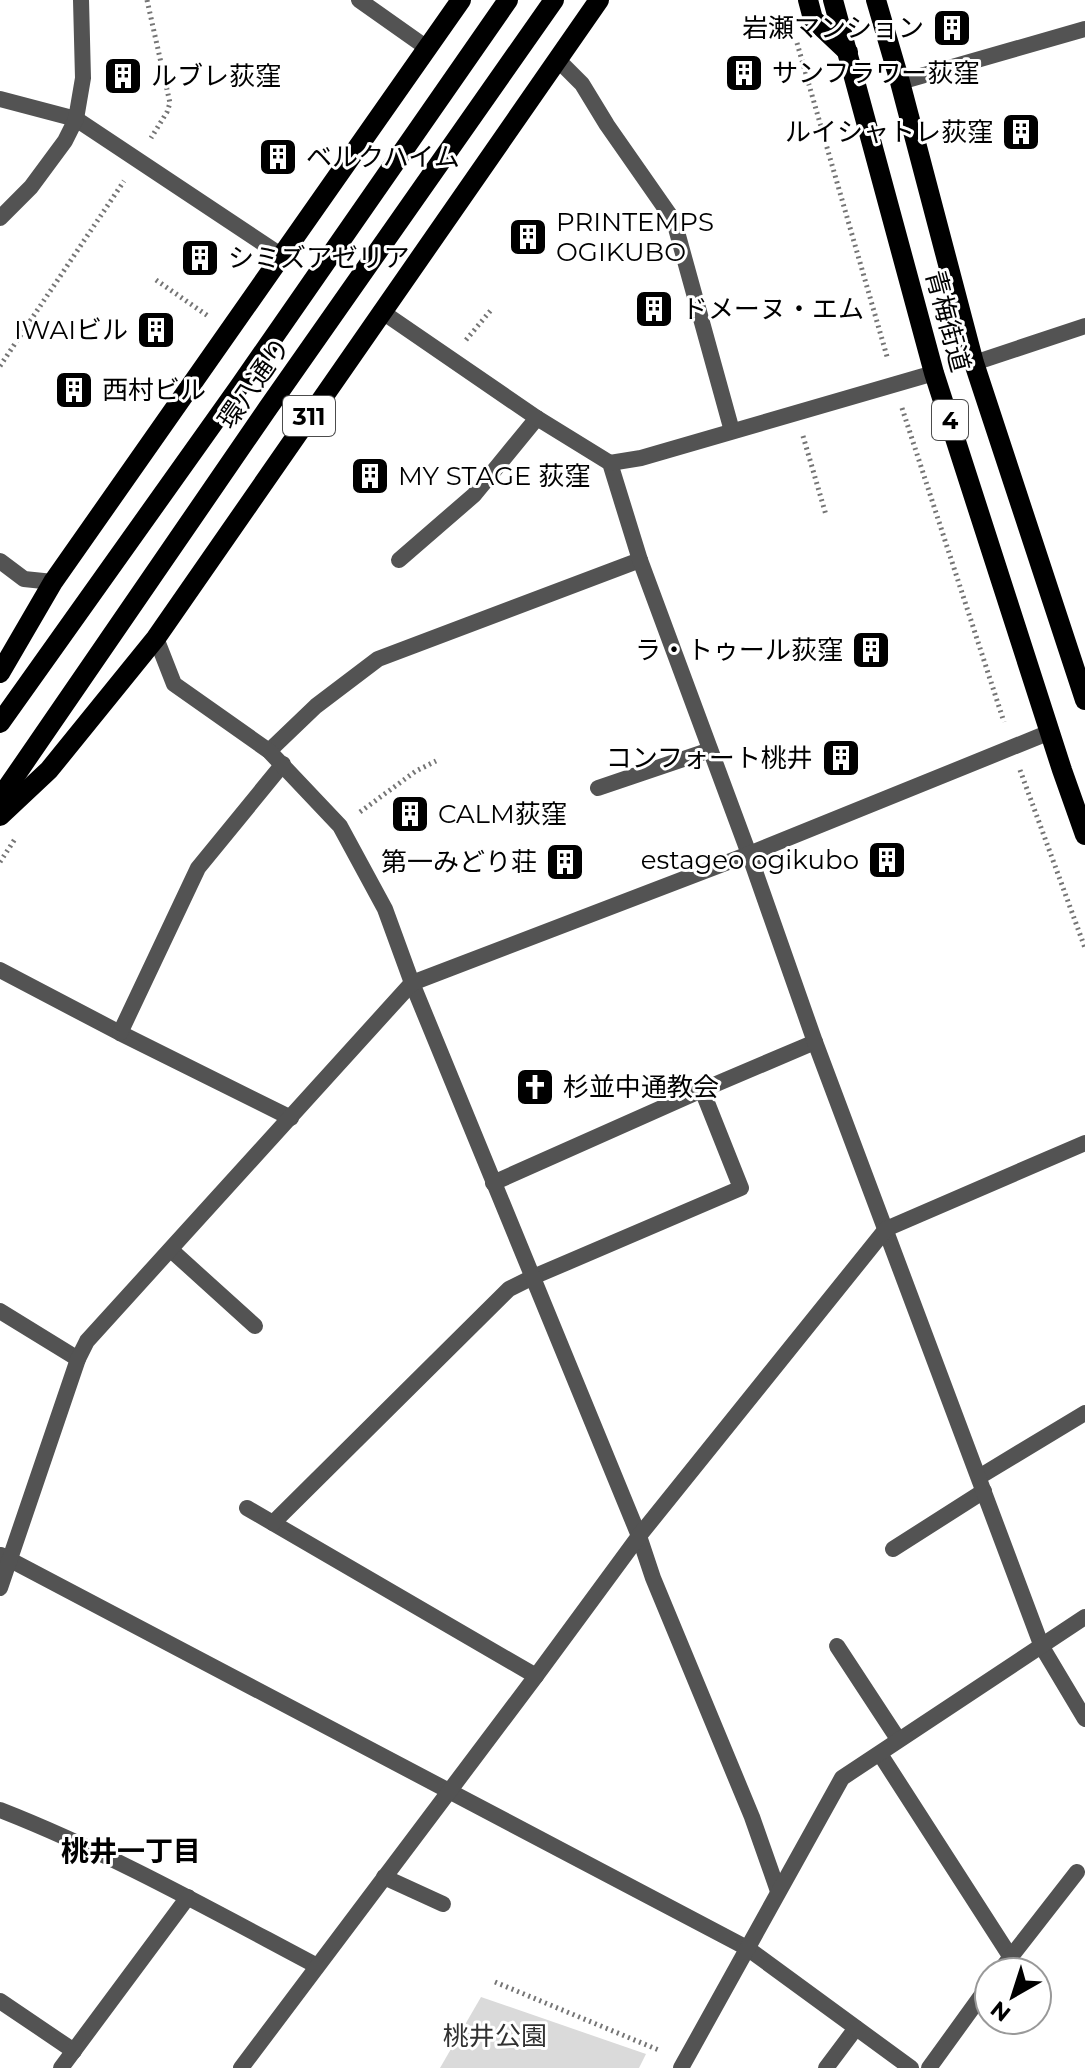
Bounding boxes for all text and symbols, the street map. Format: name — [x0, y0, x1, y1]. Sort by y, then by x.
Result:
building icon: 岩瀬マンション — [931, 7, 973, 49]
place label: 岩瀬マンション — [742, 12, 924, 44]
building icon: サンフラワー荻窪 — [723, 52, 765, 94]
building icon: ルブレ荻窪 — [102, 55, 144, 97]
place label: サンフラワー荻窪 — [772, 57, 979, 89]
place label: ルブレ荻窪 — [151, 60, 281, 92]
building icon: ルイシャトレ荻窪 — [1000, 111, 1042, 153]
place label: ルイシャトレ荻窪 — [785, 116, 993, 148]
building icon: ベルクハイム — [257, 136, 299, 178]
place label: ベルクハイム — [306, 141, 460, 173]
place label: PRINTEMPS OGIKUBO — [556, 206, 714, 268]
building icon: PRINTEMPS OGIKUBO — [507, 216, 549, 258]
building icon: シミズアゼリア — [179, 237, 221, 279]
place label: シミズアゼリア — [228, 242, 409, 274]
street label: 青梅街道 — [919, 267, 977, 375]
building icon: ドメーヌ・エム — [633, 288, 675, 330]
place label: ドメーヌ・エム — [682, 293, 864, 325]
building icon: IWAIビル — [135, 309, 177, 351]
place label: IWAIビル — [14, 314, 128, 346]
street label: 環八通り — [211, 331, 297, 435]
building icon: 西村ビル — [53, 369, 95, 411]
place label: 西村ビル — [102, 374, 206, 406]
road number: 311 — [283, 396, 335, 436]
road number: 4 — [932, 400, 968, 440]
building icon: MY STAGE 荻窪 — [349, 455, 391, 497]
place label: MY STAGE 荻窪 — [398, 460, 590, 492]
building icon: ラ・トゥール荻窪 — [850, 629, 892, 671]
place label: ラ・トゥール荻窪 — [635, 634, 843, 666]
building icon: コンフォート桃井 — [820, 737, 862, 779]
place label: コンフォート桃井 — [606, 742, 813, 774]
building icon: CALM荻窪 — [389, 793, 431, 835]
place label: CALM荻窪 — [438, 798, 567, 830]
building icon: estageo ogikubo — [866, 839, 908, 881]
building icon: 第一みどり荘 — [544, 841, 586, 883]
place label: estageo ogikubo — [641, 844, 859, 876]
place label: 第一みどり荘 — [381, 846, 537, 878]
church icon: 杉並中通教会 — [514, 1066, 556, 1108]
place label: 杉並中通教会 — [563, 1071, 719, 1103]
district label: 桃井一丁目 — [61, 1834, 201, 1868]
north arrow — [973, 1956, 1053, 2036]
text: N — [985, 1995, 1016, 2027]
park label: 桃井公園 — [443, 2020, 547, 2052]

